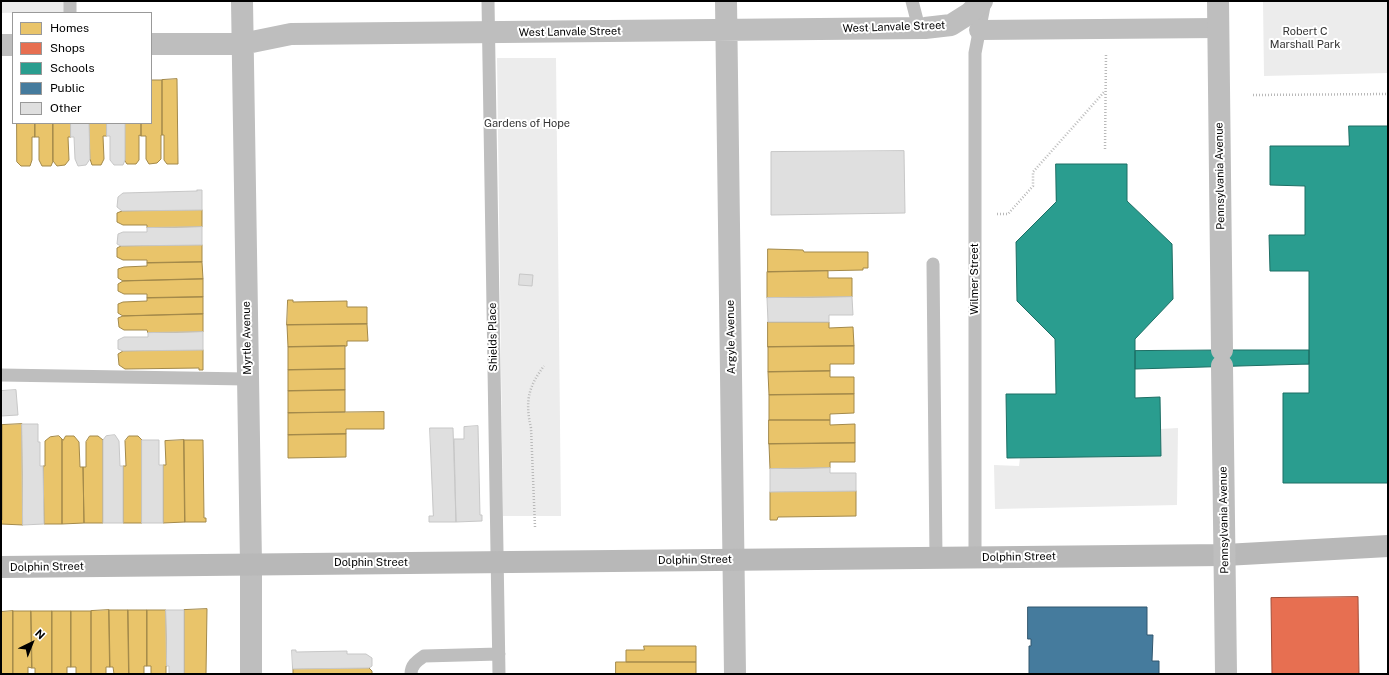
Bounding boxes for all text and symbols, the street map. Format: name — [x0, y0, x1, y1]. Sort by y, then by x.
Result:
legend — [12, 12, 152, 124]
street label: West Lanvale Street — [843, 19, 945, 35]
text: Homes — [50, 21, 89, 35]
street label: West Lanvale Street — [519, 25, 621, 39]
park label: Robert C Marshall Park — [1270, 25, 1340, 51]
text: Shops — [50, 41, 85, 55]
text: Schools — [50, 61, 95, 75]
text: Public — [50, 81, 85, 95]
text: Other — [50, 101, 82, 115]
park label: Gardens of Hope — [484, 117, 570, 131]
street label: Pennsylvania Avenue — [1212, 122, 1228, 230]
street label: Wilmer Street — [968, 243, 982, 315]
street label: Argyle Avenue — [724, 300, 738, 374]
street label: Myrtle Avenue — [240, 301, 254, 375]
street label: Shields Place — [486, 302, 500, 372]
street label: Pennsylvania Avenue — [1216, 466, 1232, 574]
street label: Dolphin Street — [982, 550, 1056, 564]
street label: Dolphin Street — [658, 553, 732, 567]
street label: Dolphin Street — [334, 556, 408, 570]
street label: Dolphin Street — [10, 560, 84, 574]
north arrow — [12, 623, 52, 663]
text: N — [33, 627, 47, 642]

